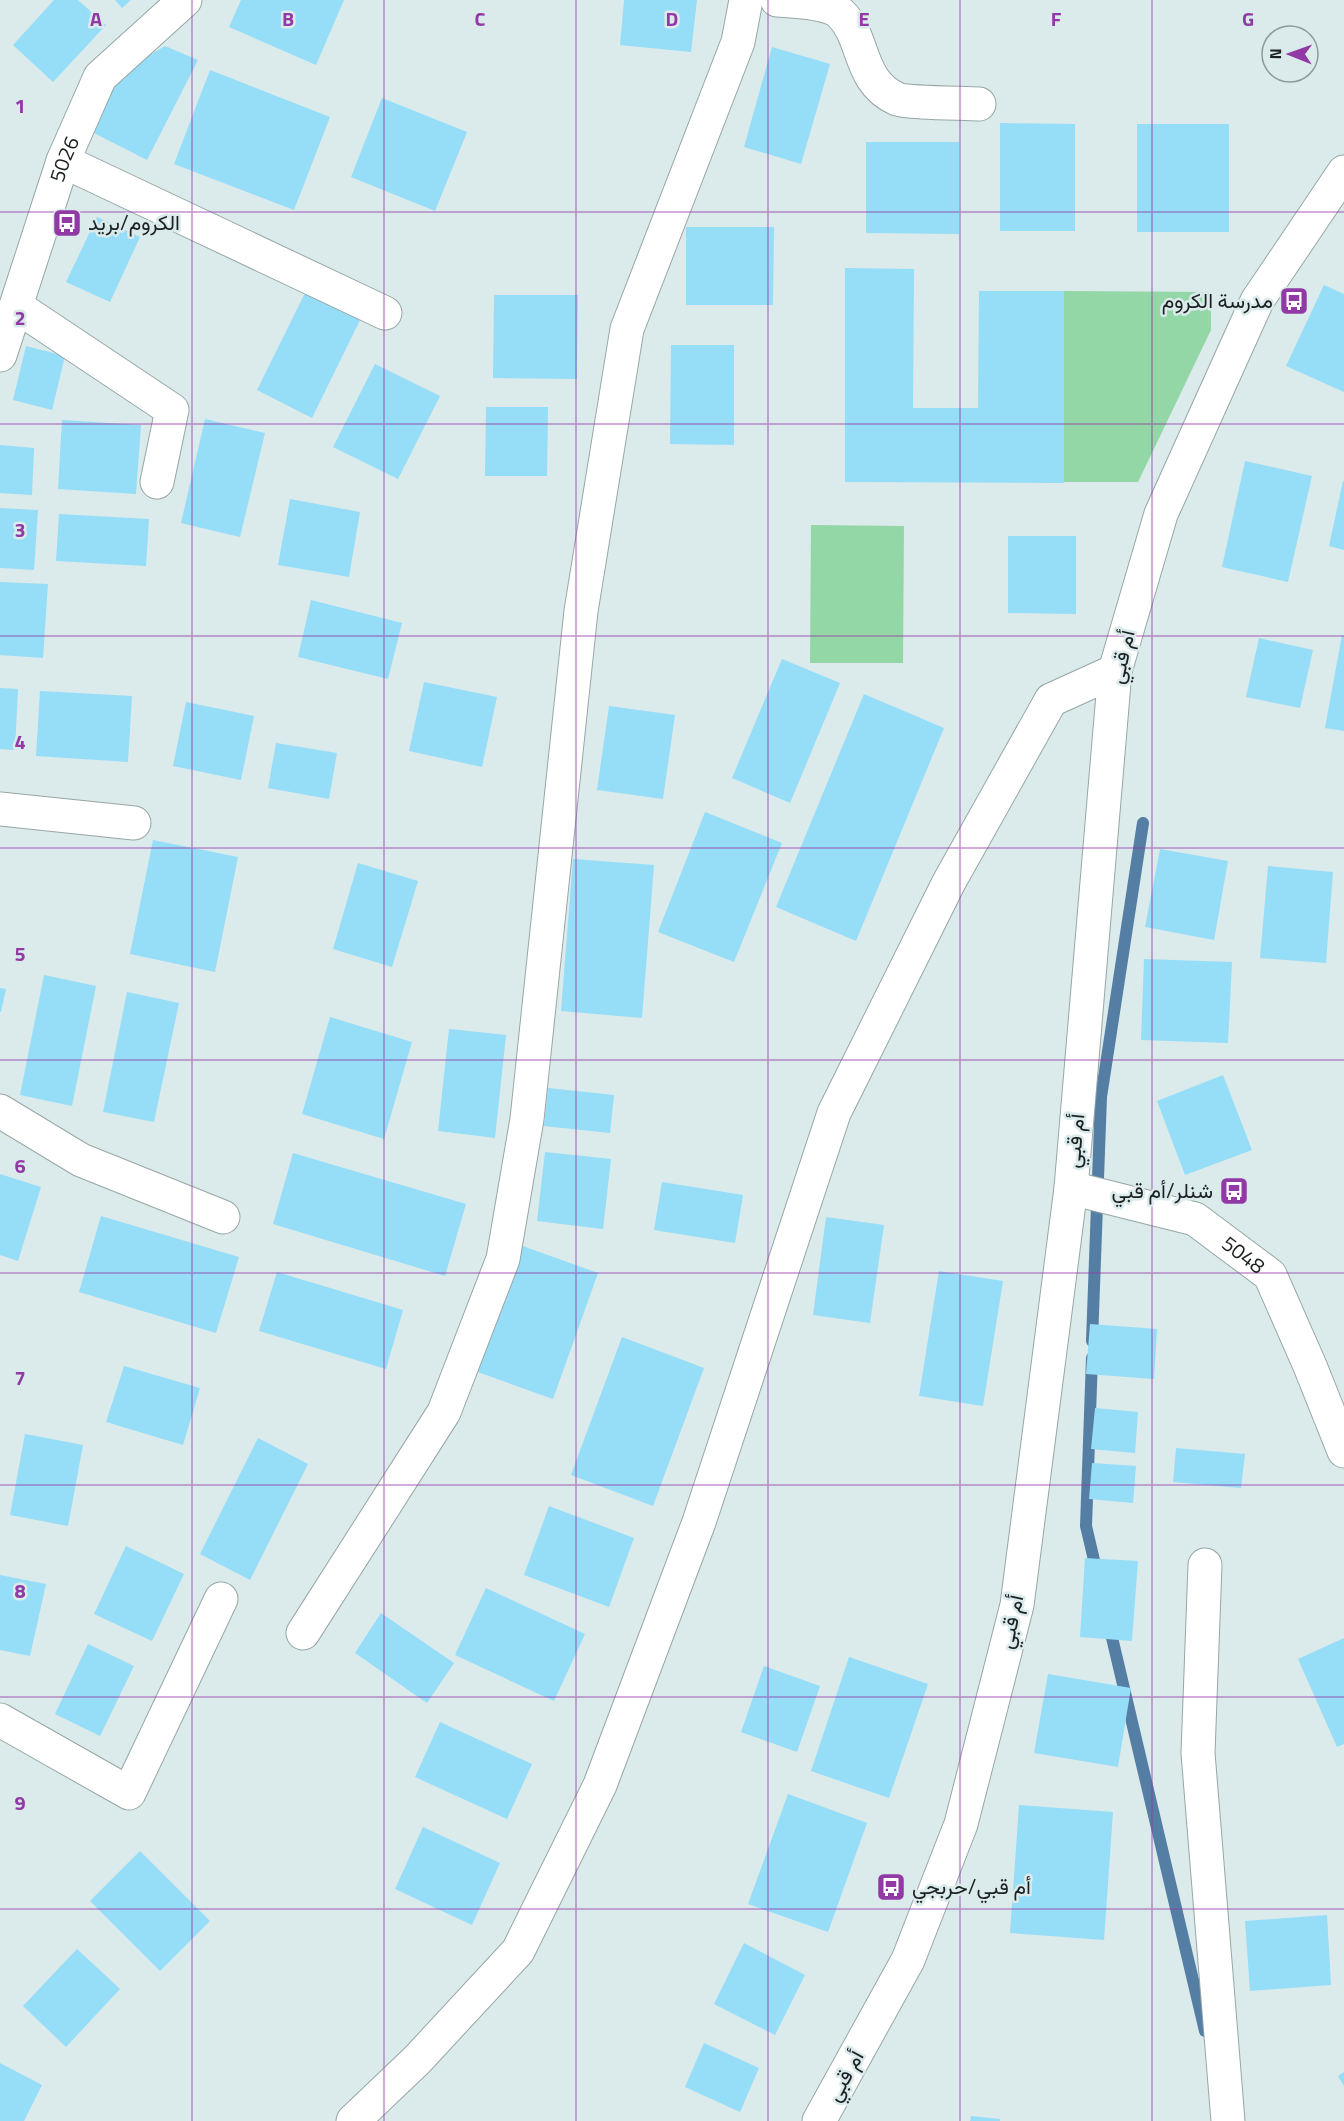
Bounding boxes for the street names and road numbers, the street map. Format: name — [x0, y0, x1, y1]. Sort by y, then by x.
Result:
street label: 5026 — [40, 131, 87, 186]
street label: أم قبي — [1099, 627, 1145, 687]
street label: أم قبي — [1056, 1112, 1094, 1170]
street label: 5048 — [1215, 1227, 1272, 1281]
street label: أم قبي — [989, 1592, 1033, 1652]
street label: أم قبي — [817, 2044, 873, 2108]

